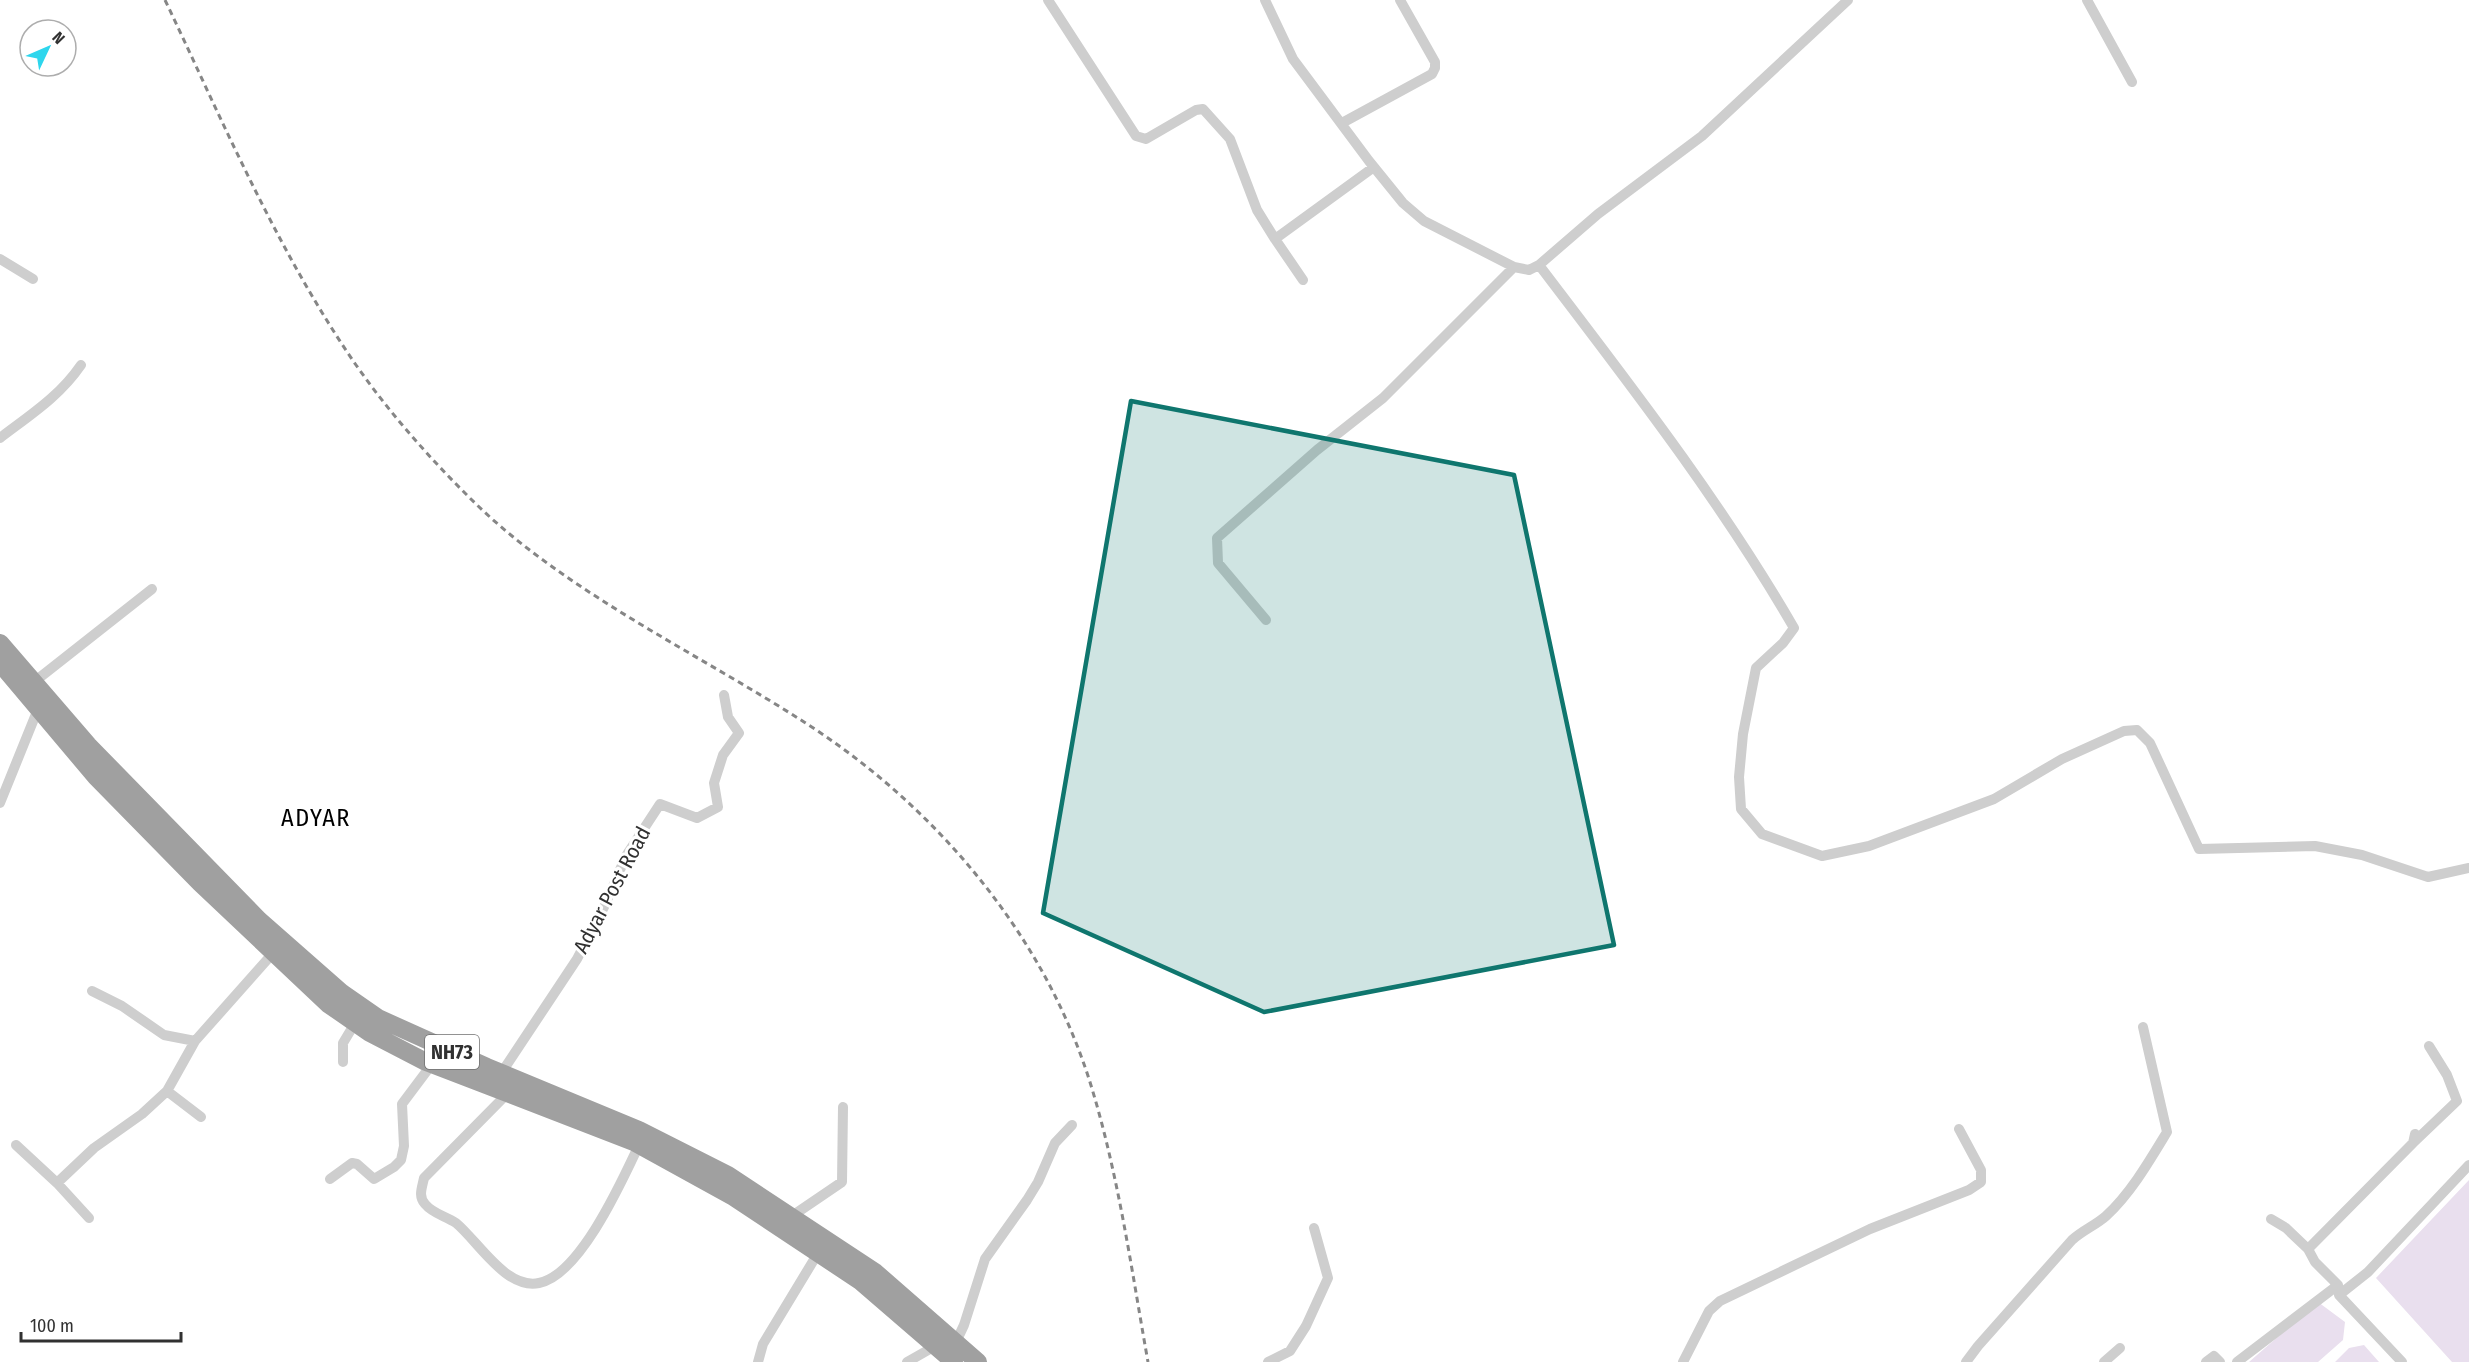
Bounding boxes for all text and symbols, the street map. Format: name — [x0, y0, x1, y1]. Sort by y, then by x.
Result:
north arrow — [18, 18, 78, 78]
text: N — [48, 28, 69, 48]
district label: ADYAR — [281, 804, 351, 832]
street label: Adyar Post Road — [568, 822, 656, 958]
road number: NH73 — [425, 1035, 479, 1069]
scale bar — [21, 1305, 182, 1343]
text: 100 m — [30, 1315, 74, 1337]

